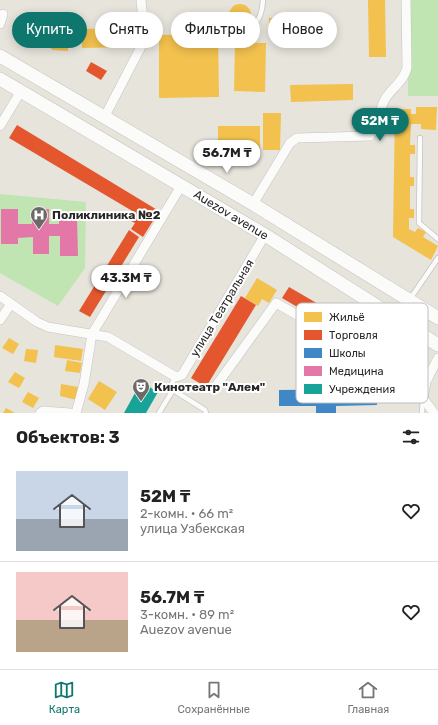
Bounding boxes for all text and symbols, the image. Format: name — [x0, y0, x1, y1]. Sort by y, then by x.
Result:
chip: Купить — [12, 12, 87, 48]
chip: Снять — [95, 12, 163, 48]
chip: Фильтры — [171, 12, 260, 48]
chip: Новое — [268, 12, 337, 48]
pin: 52M ₸ — [352, 108, 408, 142]
text: 52M ₸ — [361, 113, 399, 128]
pin: 56.7M ₸ — [190, 140, 264, 174]
text: 56.7M ₸ — [202, 145, 252, 160]
street label: Auezov avenue — [191, 187, 271, 243]
hospital icon: Поликлиника №2 — [29, 205, 49, 230]
place label: Поликлиника №2 — [52, 208, 161, 222]
street label: улица Театральная — [187, 257, 257, 359]
pin: 43.3M ₸ — [89, 265, 163, 299]
text: 43.3M ₸ — [100, 270, 152, 285]
legend — [296, 303, 428, 403]
text: Жильё — [329, 311, 365, 324]
text: Торговля — [329, 329, 378, 342]
text: Школы — [329, 347, 366, 360]
text: Медицина — [329, 365, 383, 378]
theatre icon: Кинотеатр "Алем" — [131, 377, 151, 402]
place label: Кинотеатр "Алем" — [154, 380, 265, 394]
text: Учреждения — [329, 383, 395, 396]
icon: filters — [400, 426, 422, 448]
text: Объектов: 3 — [16, 427, 120, 447]
text: 52M ₸ — [140, 486, 190, 506]
icon: home — [48, 487, 96, 535]
icon: heart — [400, 500, 422, 522]
text: 2-комн. · 66 m² — [140, 506, 233, 521]
text: улица Узбекская — [140, 521, 245, 536]
text: 56.7M ₸ — [140, 587, 205, 607]
icon: home — [48, 588, 96, 636]
icon: heart — [400, 601, 422, 623]
text: 3-комн. · 89 m² — [140, 607, 234, 622]
text: Auezov avenue — [140, 622, 232, 637]
tab: Карта — [49, 679, 80, 716]
tab: Сохранённые — [178, 679, 250, 716]
tab: Главная — [347, 679, 389, 716]

